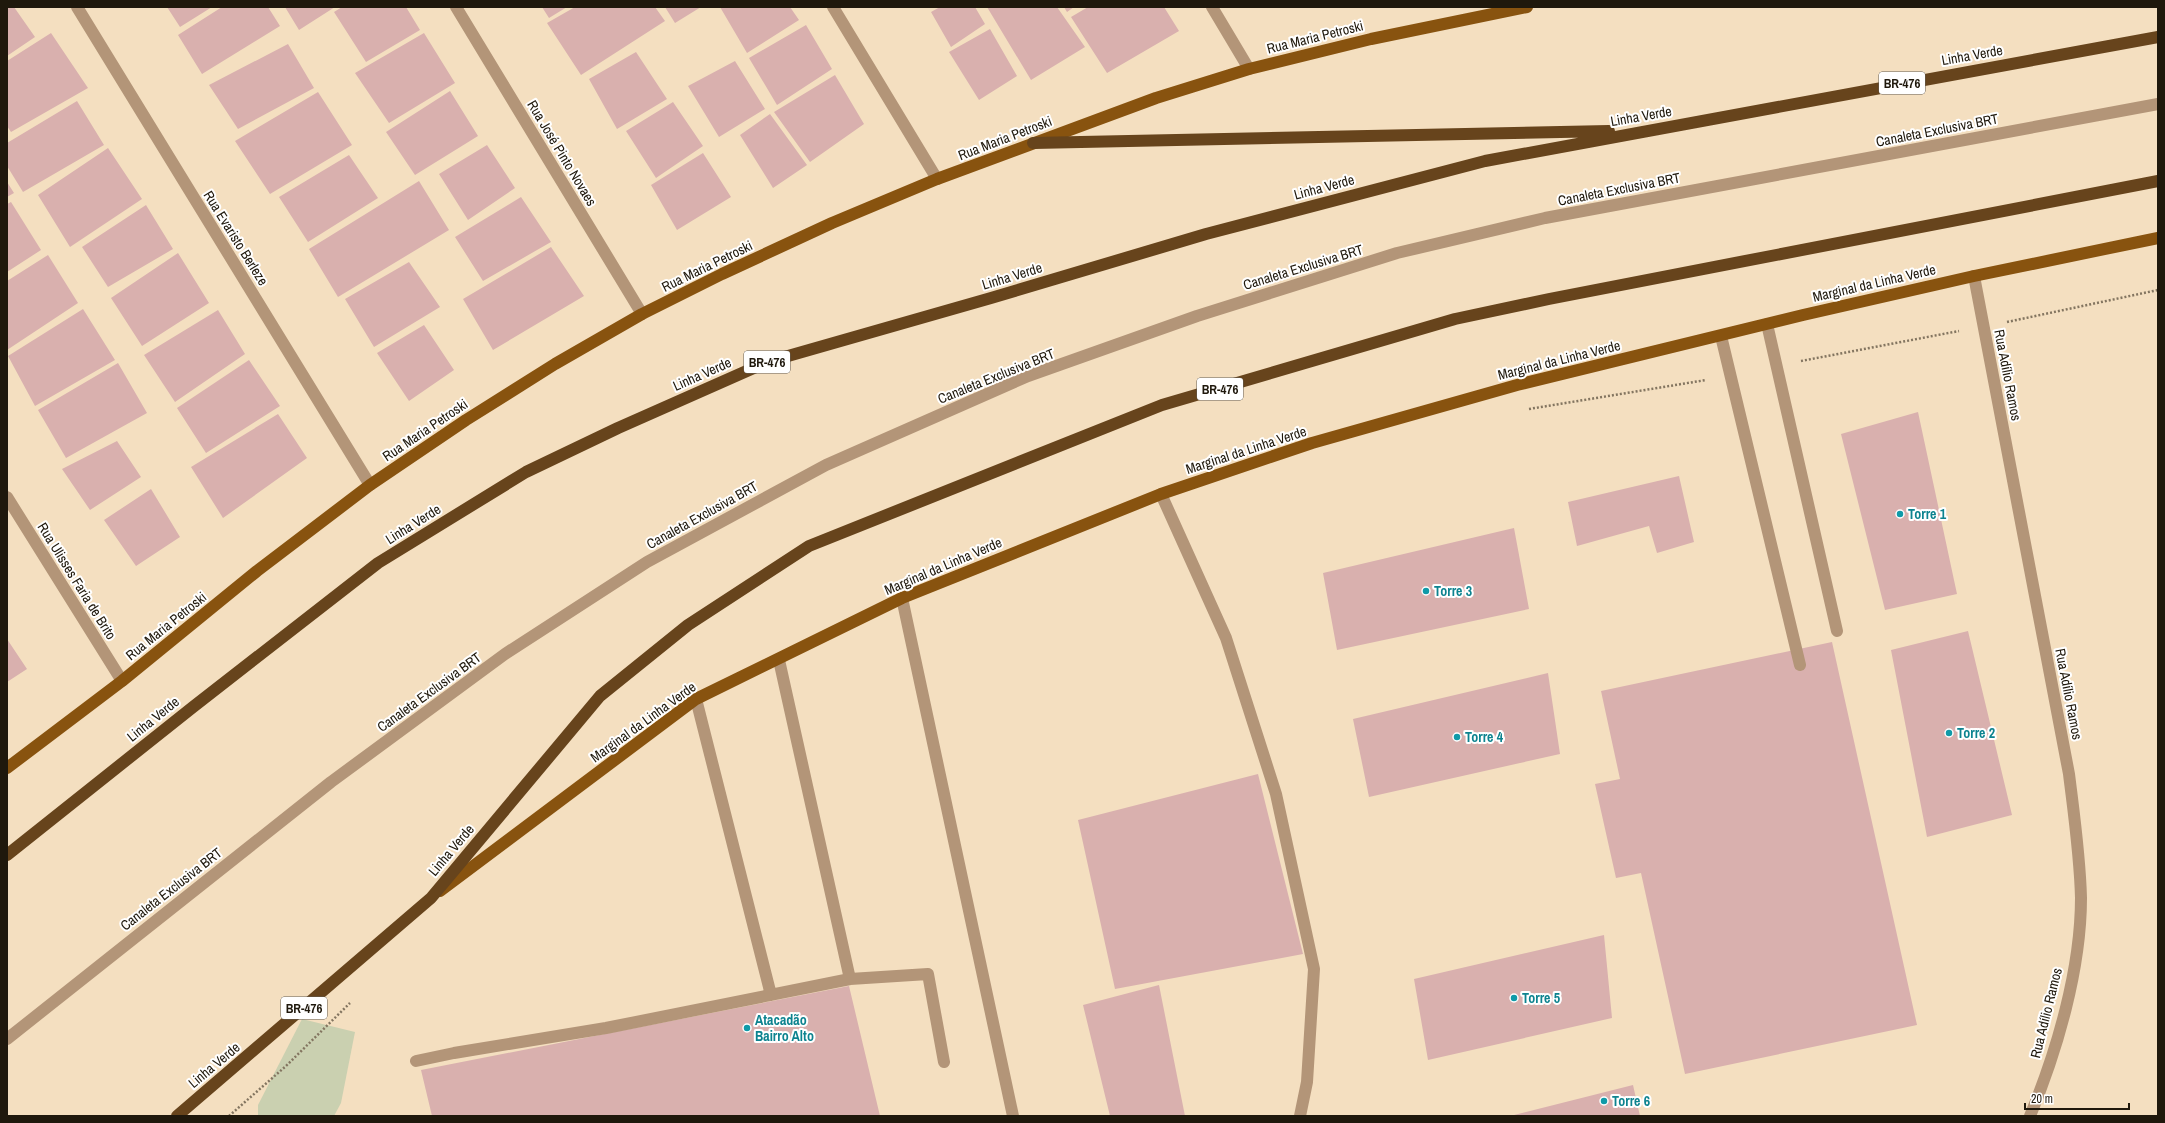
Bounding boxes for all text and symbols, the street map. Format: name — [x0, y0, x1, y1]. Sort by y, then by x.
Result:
street label: Rua Maria Petroski — [1265, 16, 1365, 58]
street label: Linha Verde — [1940, 41, 2004, 69]
road number: BR-476 — [1879, 72, 1925, 94]
street label: Rua José Pinto Novaes — [523, 97, 601, 210]
street label: Linha Verde — [1609, 102, 1673, 130]
street label: Canaleta Exclusiva BRT — [1874, 109, 2000, 151]
street label: Rua Maria Petroski — [956, 112, 1054, 164]
street label: Canaleta Exclusiva BRT — [1556, 168, 1682, 210]
street label: Linha Verde — [1292, 170, 1356, 204]
street label: Rua Evaristo Berleze — [200, 187, 272, 289]
street label: Rua Maria Petroski — [659, 236, 755, 296]
street label: Canaleta Exclusiva BRT — [1241, 240, 1365, 294]
street label: Linha Verde — [980, 258, 1044, 294]
street label: Marginal da Linha Verde — [1811, 260, 1937, 306]
street label: Rua Adílio Ramos — [1990, 328, 2026, 422]
street label: Marginal da Linha Verde — [1496, 336, 1622, 384]
street label: Canaleta Exclusiva BRT — [935, 344, 1057, 408]
road number: BR-476 — [744, 351, 790, 373]
street label: Linha Verde — [670, 353, 734, 395]
road number: BR-476 — [1197, 378, 1243, 400]
street label: Rua Maria Petroski — [379, 395, 471, 465]
street label: Marginal da Linha Verde — [1183, 422, 1309, 478]
street label: Canaleta Exclusiva BRT — [643, 477, 761, 553]
street label: Linha Verde — [382, 500, 444, 548]
place label: Torre 1 — [1908, 505, 1947, 523]
marker: Torre 1 — [1895, 509, 1905, 519]
street label: Rua Ulisses Faria de Brito — [34, 519, 120, 643]
street label: Marginal da Linha Verde — [882, 533, 1004, 599]
place label: Torre 3 — [1434, 582, 1472, 600]
marker: Torre 3 — [1421, 586, 1431, 596]
street label: Rua Maria Petroski — [122, 588, 210, 664]
street label: Rua Adílio Ramos — [2051, 647, 2087, 741]
street label: Canaleta Exclusiva BRT — [373, 648, 485, 736]
street label: Marginal da Linha Verde — [587, 678, 699, 766]
street label: Linha Verde — [123, 693, 183, 745]
place label: Torre 2 — [1957, 724, 1995, 742]
place label: Torre 4 — [1465, 728, 1504, 746]
marker: Torre 2 — [1944, 728, 1954, 738]
marker: Torre 4 — [1452, 732, 1462, 742]
street label: Linha Verde — [424, 820, 478, 880]
street label: Canaleta Exclusiva BRT — [117, 844, 225, 934]
street label: Rua Adílio Ramos — [2026, 966, 2066, 1060]
place label: Torre 5 — [1522, 989, 1561, 1007]
marker: Torre 5 — [1509, 993, 1519, 1003]
road number: BR-476 — [281, 997, 327, 1019]
place label: Atacadão Bairro Alto — [755, 1011, 814, 1045]
marker: Atacadão Bairro Alto — [742, 1023, 752, 1033]
street label: Linha Verde — [184, 1038, 244, 1092]
scale bar — [2025, 1085, 2129, 1111]
text: 20 m — [2031, 1091, 2053, 1107]
place label: Torre 6 — [1612, 1092, 1650, 1110]
marker: Torre 6 — [1599, 1096, 1609, 1106]

